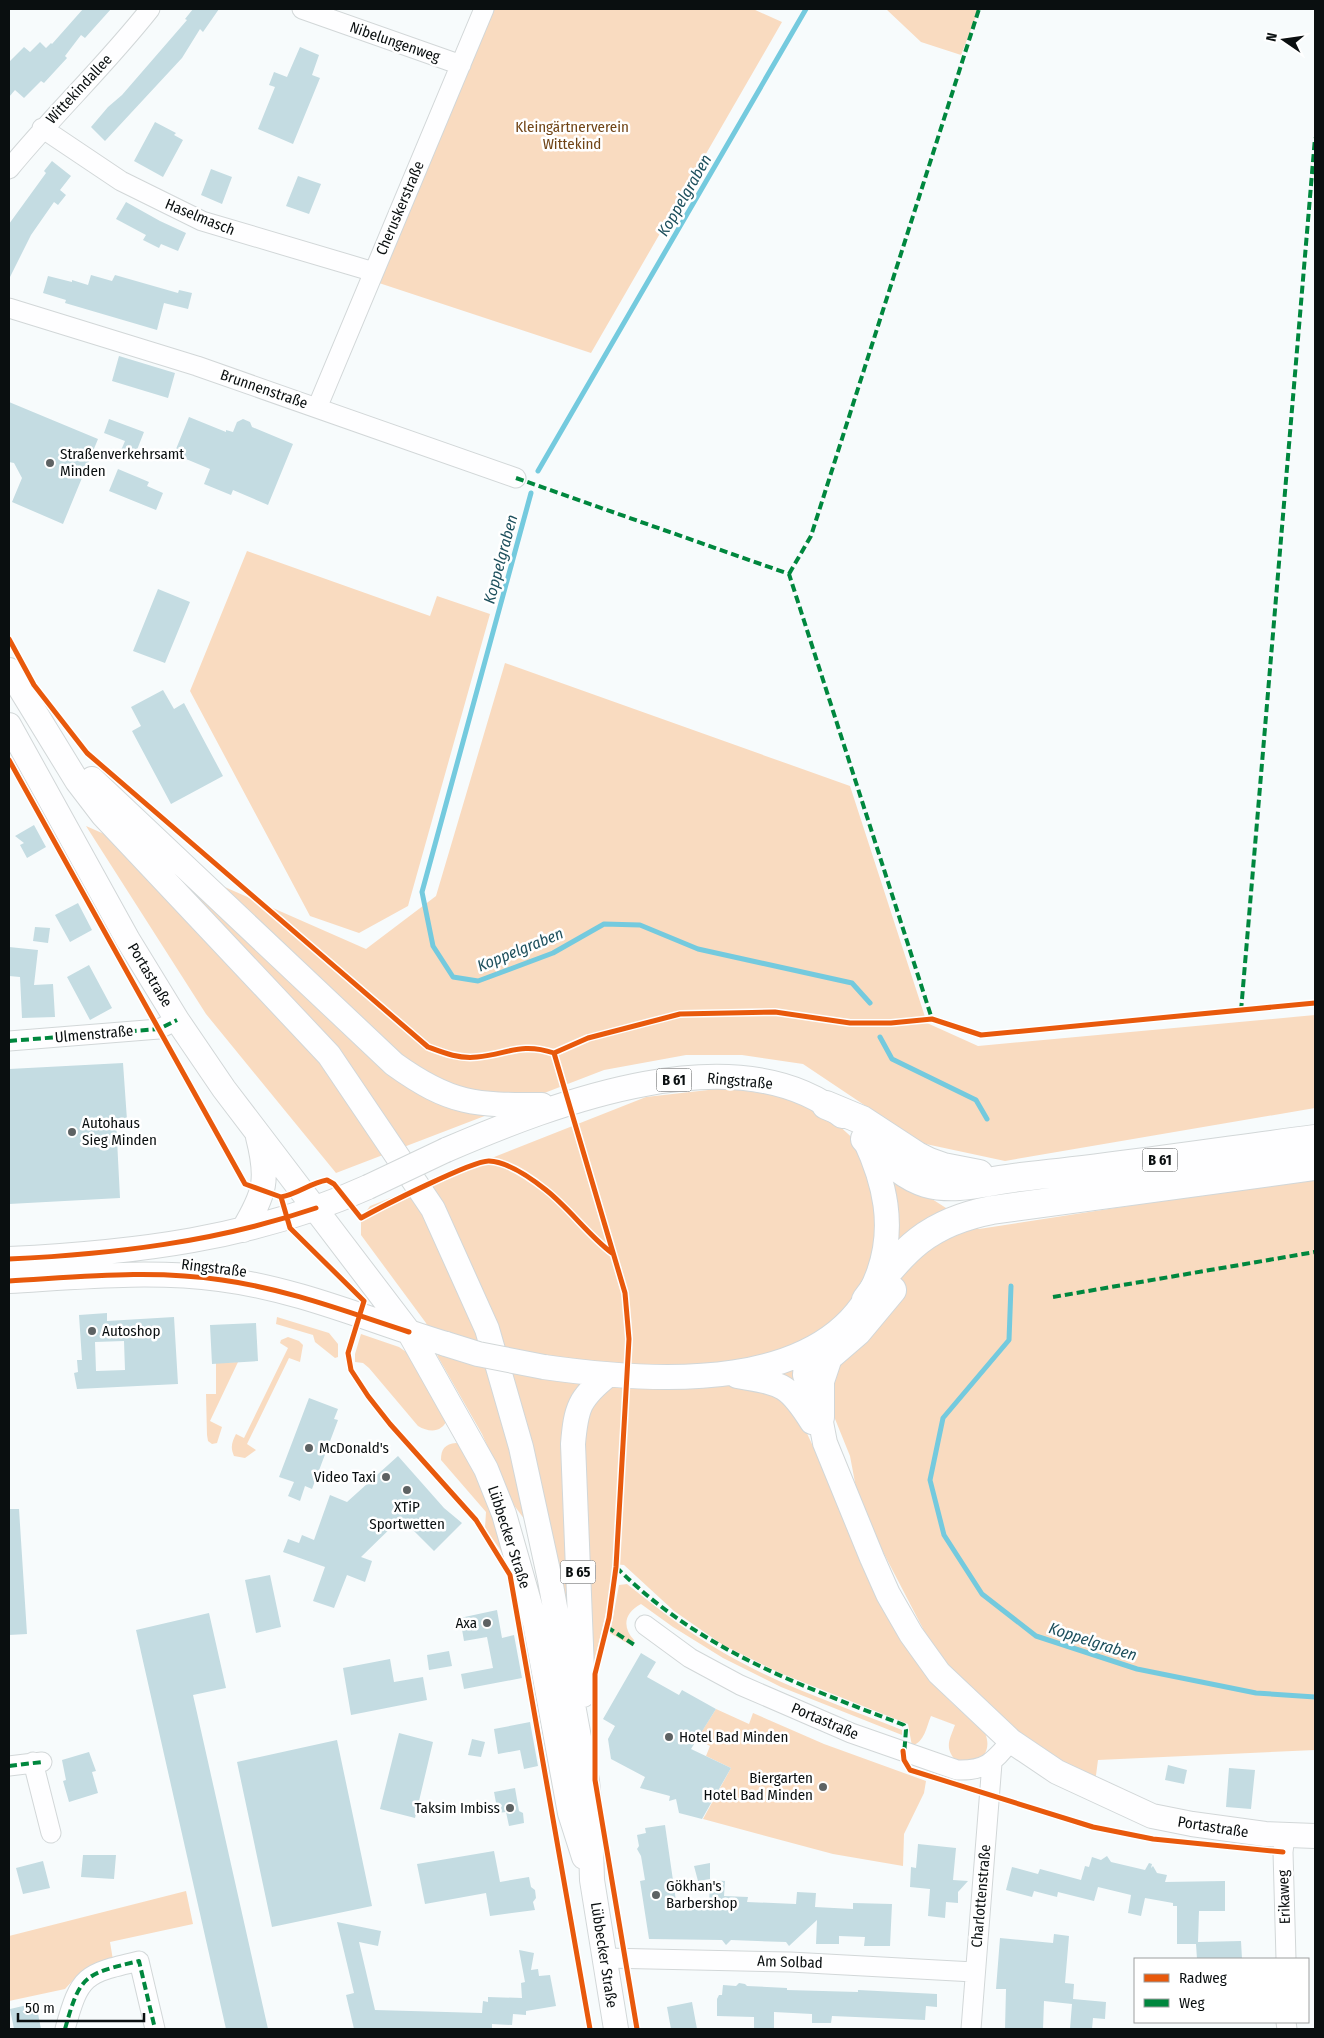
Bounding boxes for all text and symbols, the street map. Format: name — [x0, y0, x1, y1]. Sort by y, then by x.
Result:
north arrow — [1259, 15, 1309, 65]
street label: Nibelungenweg — [347, 18, 443, 66]
text: N — [1263, 31, 1281, 43]
street label: Wittekindallee — [42, 50, 116, 128]
park label: Kleingärtnerverein Wittekind — [515, 118, 629, 153]
water label: Koppelgraben — [653, 151, 716, 240]
street label: Cheruskerstraße — [372, 158, 428, 258]
street label: Haselmasch — [162, 195, 238, 239]
street label: Brunnenstraße — [218, 366, 310, 412]
place label: Straßenverkehrsamt Minden — [60, 445, 184, 480]
marker: Straßenverkehrsamt Minden — [44, 457, 56, 469]
water label: Koppelgraben — [479, 513, 521, 606]
water label: Koppelgraben — [474, 924, 566, 975]
street label: Portastraße — [124, 940, 176, 1010]
street label: Ulmenstraße — [54, 1022, 134, 1046]
road number: B 61 — [656, 1068, 692, 1092]
street label: Ringstraße — [707, 1069, 773, 1093]
place label: Autohaus Sieg Minden — [82, 1114, 157, 1149]
marker: Autohaus Sieg Minden — [66, 1126, 78, 1138]
road number: B 61 — [1142, 1148, 1178, 1172]
street label: Ringstraße — [180, 1255, 248, 1281]
place label: Autoshop — [102, 1322, 161, 1340]
marker: Autoshop — [86, 1325, 98, 1337]
place label: McDonald's — [319, 1439, 389, 1457]
marker: McDonald's — [303, 1442, 315, 1454]
place label: Video Taxi — [314, 1468, 376, 1486]
marker: Video Taxi — [380, 1471, 392, 1483]
street label: Lübbecker Straße — [484, 1483, 534, 1591]
marker: XTiP Sportwetten — [401, 1484, 413, 1496]
place label: XTiP Sportwetten — [369, 1498, 445, 1533]
road number: B 65 — [560, 1560, 596, 1584]
place label: Axa — [455, 1614, 477, 1632]
marker: Axa — [481, 1617, 493, 1629]
water label: Koppelgraben — [1046, 1618, 1139, 1665]
street label: Portastraße — [789, 1699, 861, 1743]
place label: Hotel Bad Minden — [679, 1728, 788, 1746]
marker: Hotel Bad Minden — [663, 1731, 675, 1743]
place label: Biergarten Hotel Bad Minden — [704, 1769, 813, 1804]
marker: Biergarten Hotel Bad Minden — [817, 1781, 829, 1793]
place label: Taksim Imbiss — [414, 1799, 500, 1817]
marker: Taksim Imbiss — [504, 1802, 516, 1814]
street label: Portastraße — [1176, 1813, 1250, 1841]
street label: Charlottenstraße — [968, 1844, 994, 1948]
street label: Erikaweg — [1274, 1870, 1294, 1924]
place label: Gökhan's Barbershop — [666, 1877, 737, 1912]
marker: Gökhan's Barbershop — [650, 1889, 662, 1901]
street label: Lübbecker Straße — [587, 1901, 621, 2009]
street label: Am Solbad — [757, 1952, 823, 1972]
legend — [1134, 1958, 1309, 2023]
text: Radweg — [1179, 1969, 1227, 1987]
scale bar — [18, 1990, 144, 2022]
text: Weg — [1179, 1994, 1205, 2012]
text: 50 m — [25, 1999, 55, 2017]

